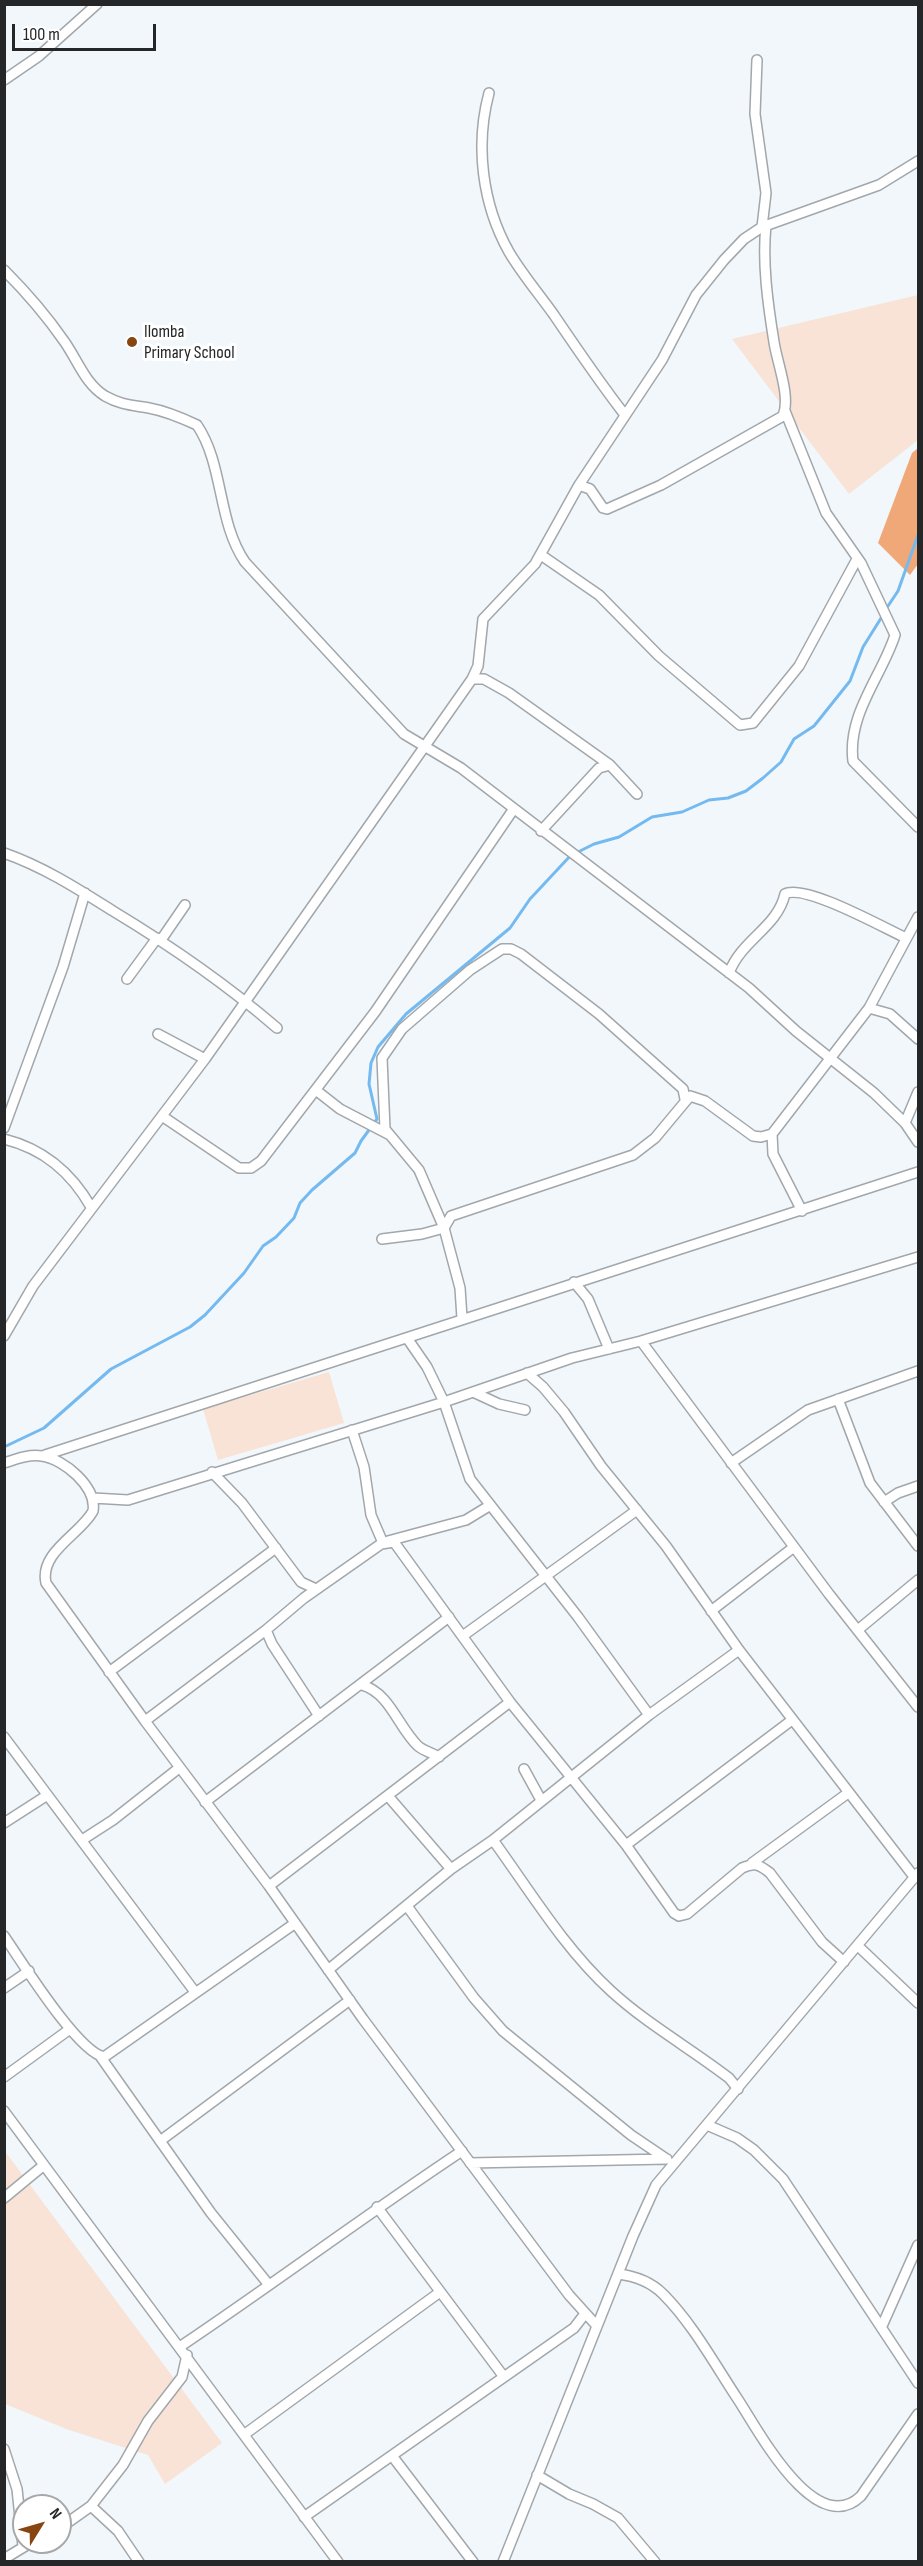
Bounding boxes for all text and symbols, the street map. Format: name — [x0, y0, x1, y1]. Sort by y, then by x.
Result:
scale bar — [15, 12, 159, 50]
text: 100 m — [23, 24, 60, 45]
place label: Ilomba Primary School — [144, 321, 235, 364]
marker: Ilomba Primary School — [125, 335, 139, 349]
north arrow — [12, 2494, 72, 2554]
text: N — [45, 2505, 65, 2523]

